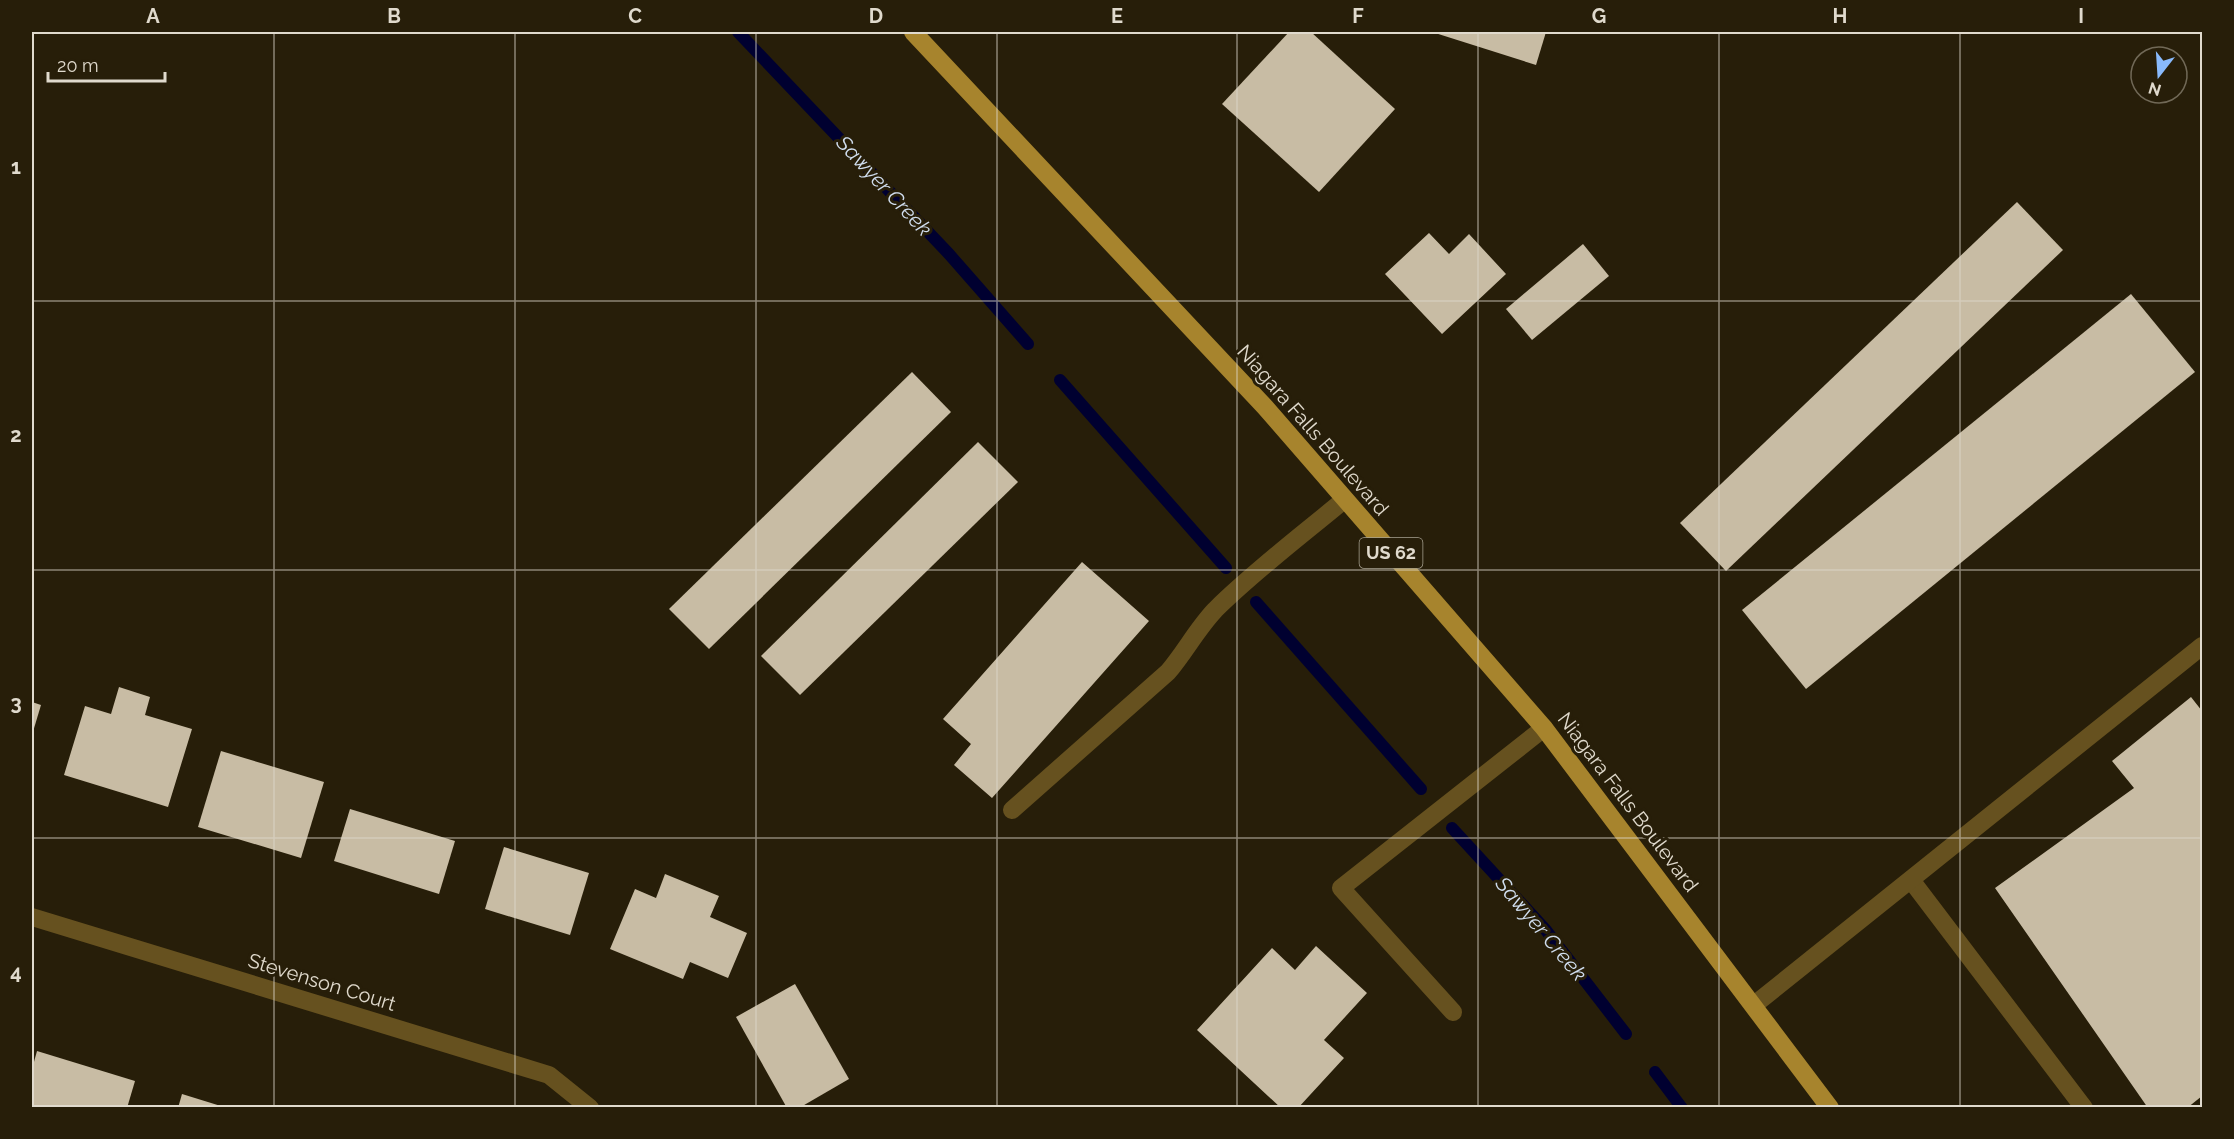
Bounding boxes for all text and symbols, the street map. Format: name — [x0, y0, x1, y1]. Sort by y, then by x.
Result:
text: A — [146, 4, 160, 28]
text: B — [387, 4, 401, 28]
text: C — [628, 4, 642, 28]
text: D — [869, 4, 883, 28]
text: E — [1111, 4, 1123, 28]
text: F — [1352, 4, 1364, 28]
text: G — [1592, 4, 1606, 28]
text: H — [1833, 4, 1847, 28]
text: I — [2078, 4, 2084, 28]
scale bar — [48, 45, 165, 83]
north arrow — [2129, 45, 2189, 105]
text: 20 m — [57, 55, 99, 76]
text: N — [2146, 78, 2163, 100]
water label: Sawyer Creek — [831, 129, 937, 241]
text: 1 — [11, 155, 21, 179]
street label: Niagara Falls Boulevard — [1232, 340, 1394, 520]
text: 2 — [10, 423, 22, 447]
road number: US 62 — [1360, 538, 1422, 568]
text: 3 — [10, 691, 22, 715]
street label: Niagara Falls Boulevard — [1553, 708, 1703, 896]
water label: Sawyer Creek — [1490, 871, 1592, 986]
street label: Stevenson Court — [245, 948, 399, 1016]
text: 4 — [10, 960, 22, 984]

